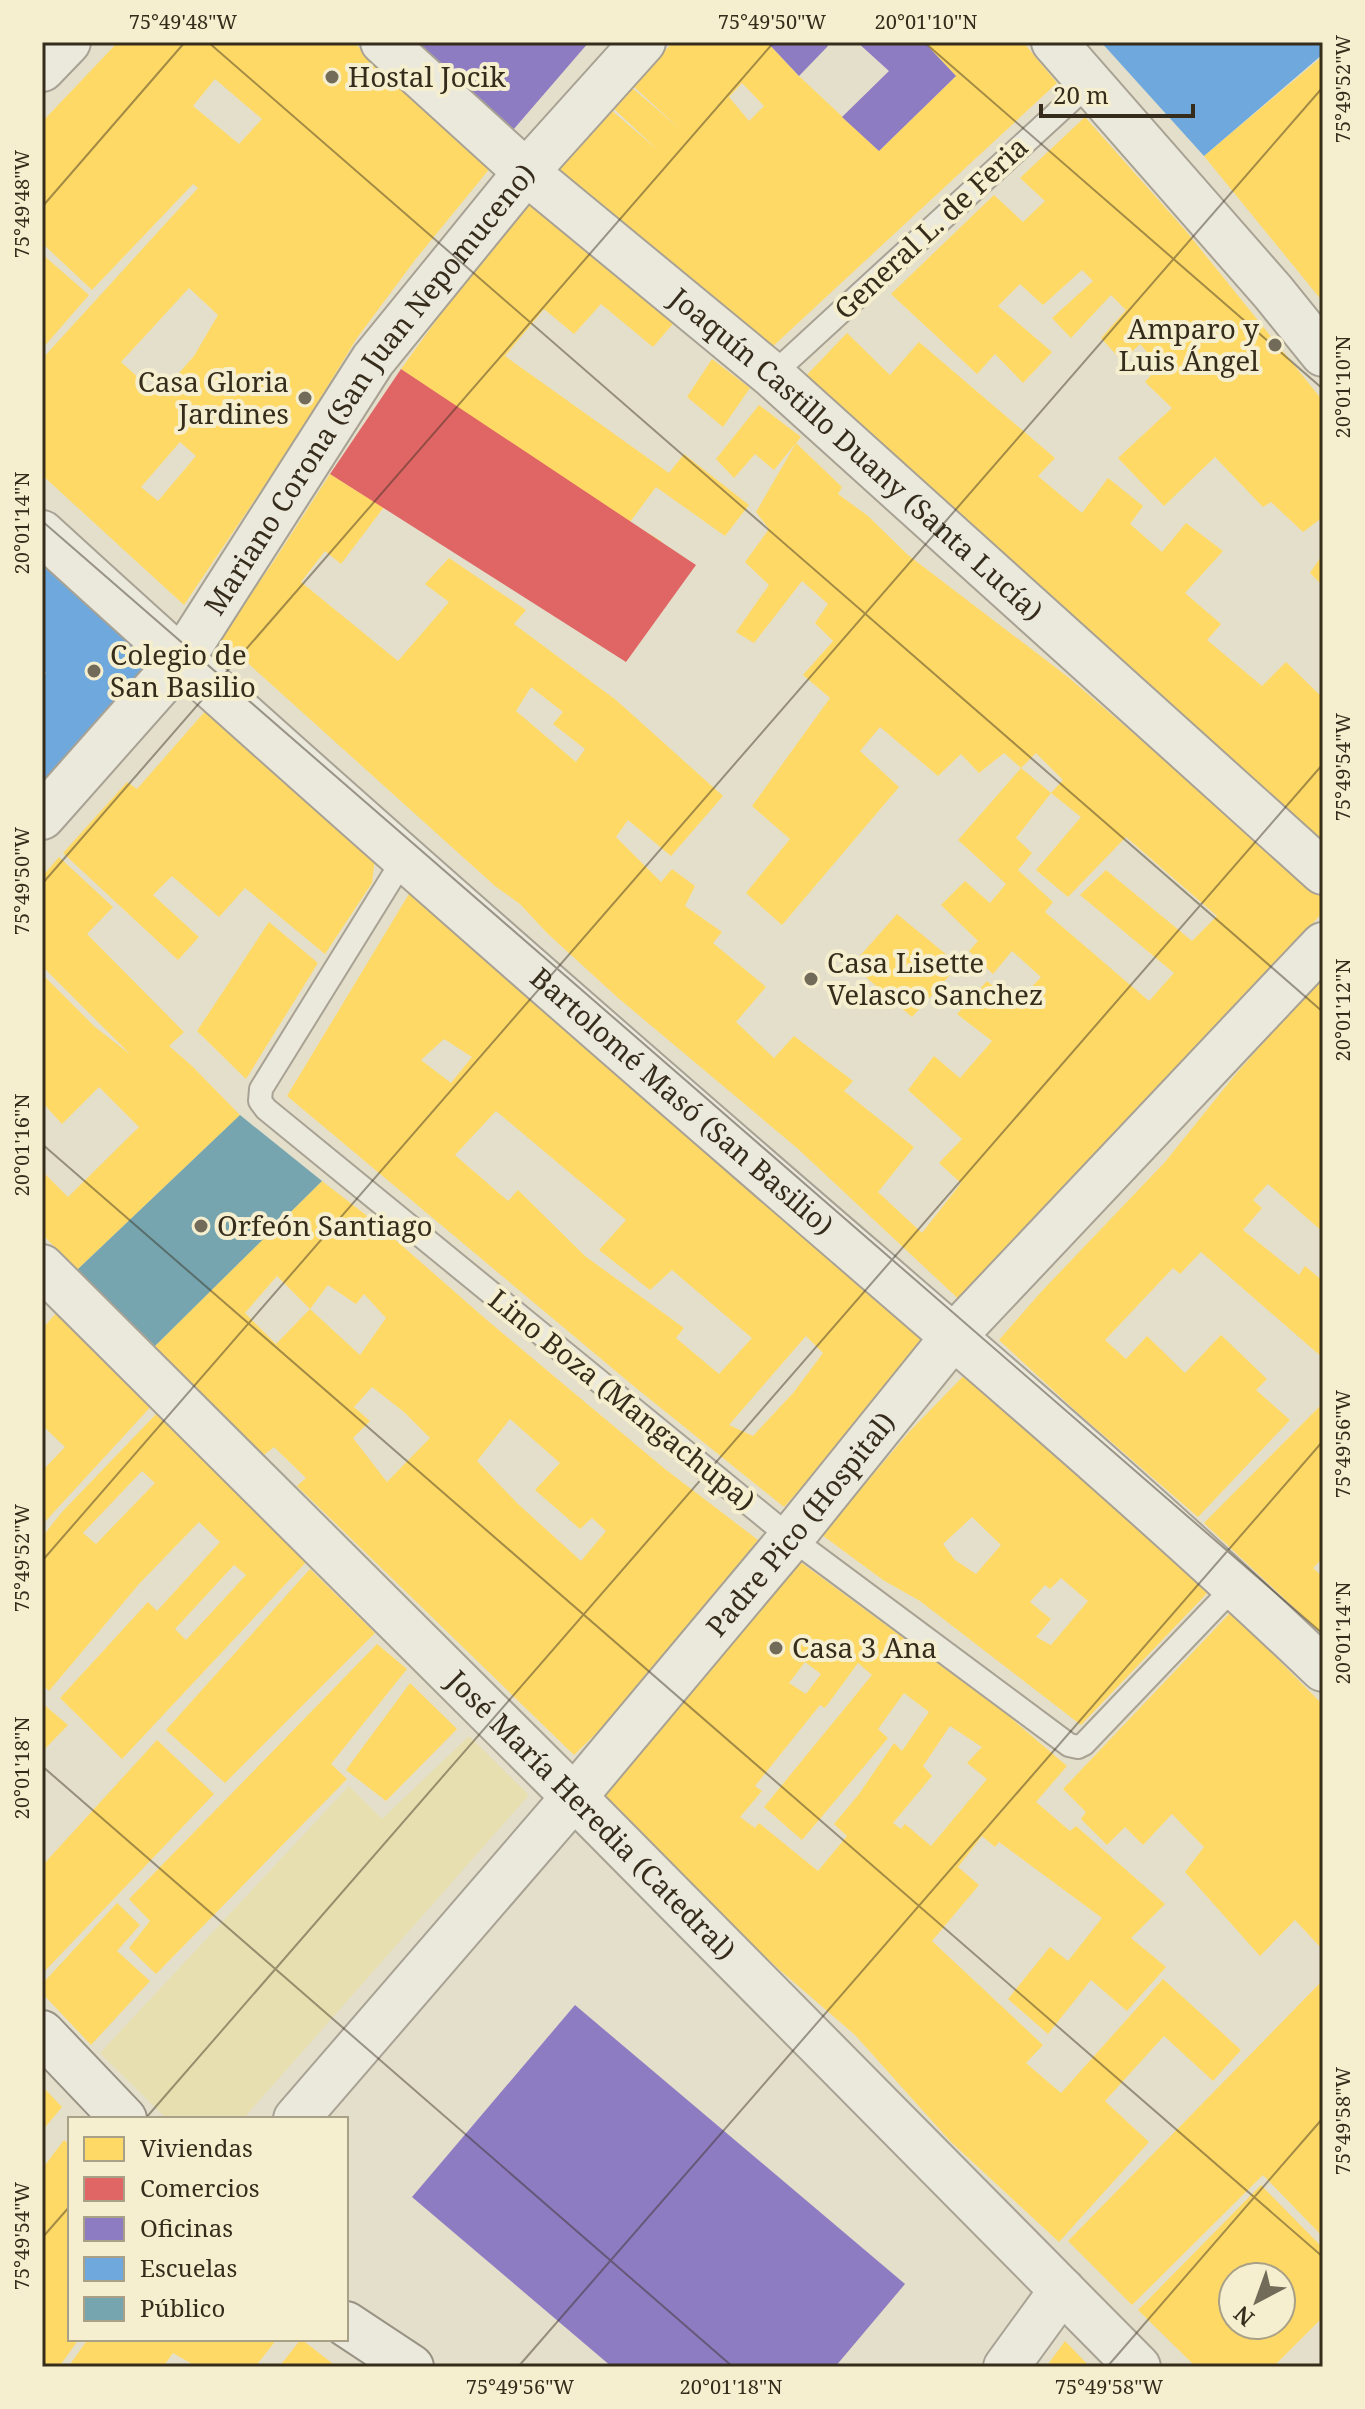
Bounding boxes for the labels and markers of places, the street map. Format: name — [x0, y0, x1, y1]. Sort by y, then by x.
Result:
place label: Hostal Jocik — [348, 57, 506, 95]
marker: Hostal Jocik — [323, 68, 341, 86]
place label: Amparo y Luis Ángel — [1118, 309, 1259, 379]
marker: Amparo y Luis Ángel — [1266, 336, 1284, 354]
place label: Casa Gloria Jardines — [138, 362, 289, 432]
marker: Casa Gloria Jardines — [296, 389, 314, 407]
place label: Colegio de San Basilio — [110, 635, 256, 705]
marker: Colegio de San Basilio — [85, 662, 103, 680]
place label: Casa Lisette Velasco Sanchez — [827, 943, 1043, 1013]
marker: Casa Lisette Velasco Sanchez — [802, 970, 820, 988]
place label: Orfeón Santiago — [217, 1206, 433, 1244]
marker: Orfeón Santiago — [192, 1217, 210, 1235]
place label: Casa 3 Ana — [792, 1628, 937, 1666]
marker: Casa 3 Ana — [767, 1639, 785, 1657]

